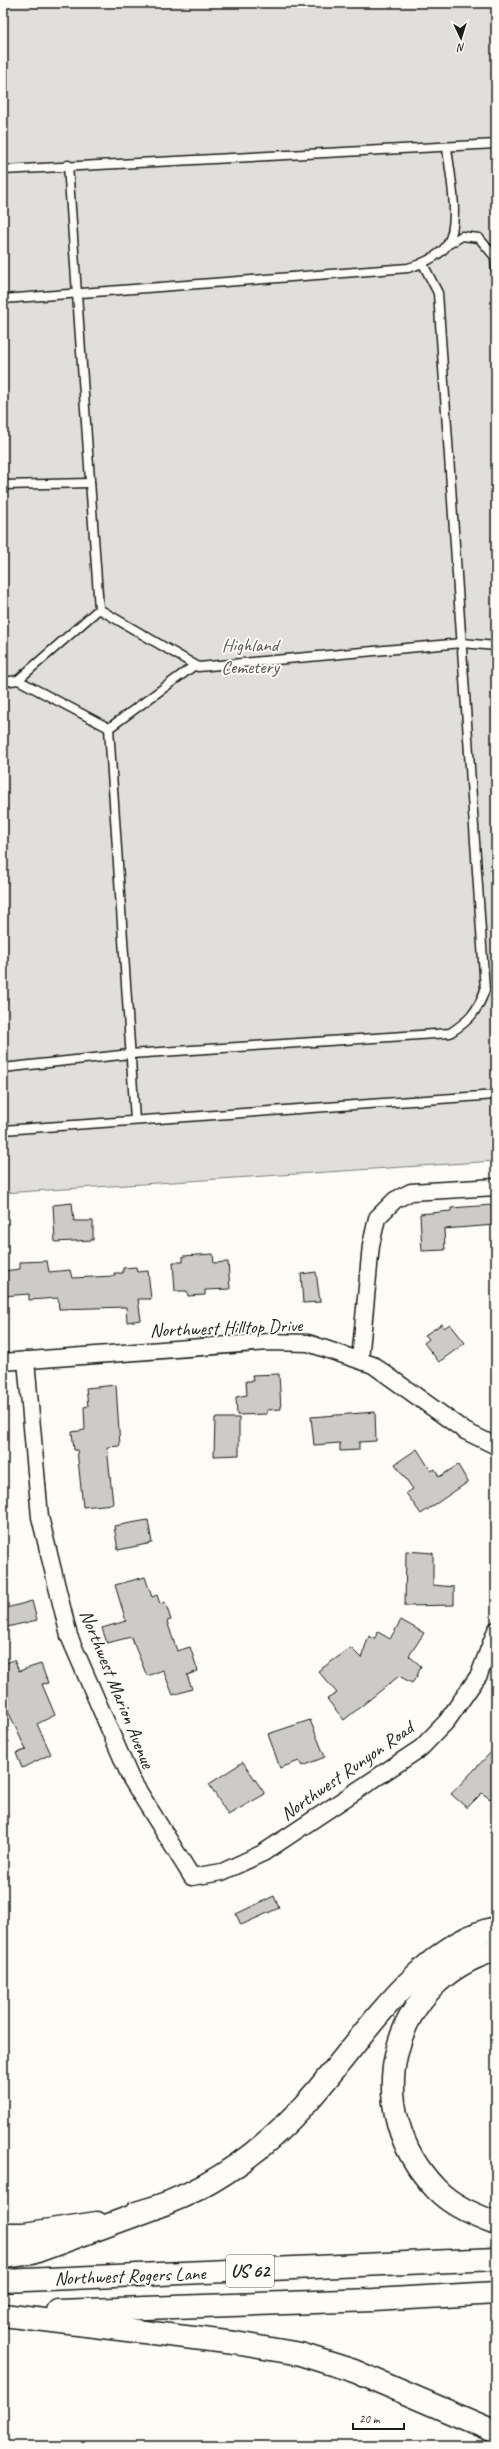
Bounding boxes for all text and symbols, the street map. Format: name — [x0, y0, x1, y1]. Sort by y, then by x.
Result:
north arrow — [441, 18, 481, 58]
text: N — [456, 41, 466, 55]
park label: Highland Cemetery — [221, 633, 282, 679]
street label: Northwest Hilltop Drive — [149, 1313, 304, 1343]
street label: Northwest Marion Avenue — [74, 1606, 160, 1773]
street label: Northwest Runyon Road — [276, 1714, 421, 1826]
road number: US 62 — [226, 2255, 274, 2287]
street label: Northwest Rogers Lane — [54, 2261, 208, 2291]
scale bar — [353, 2405, 404, 2431]
text: 20 m — [359, 2411, 381, 2427]

